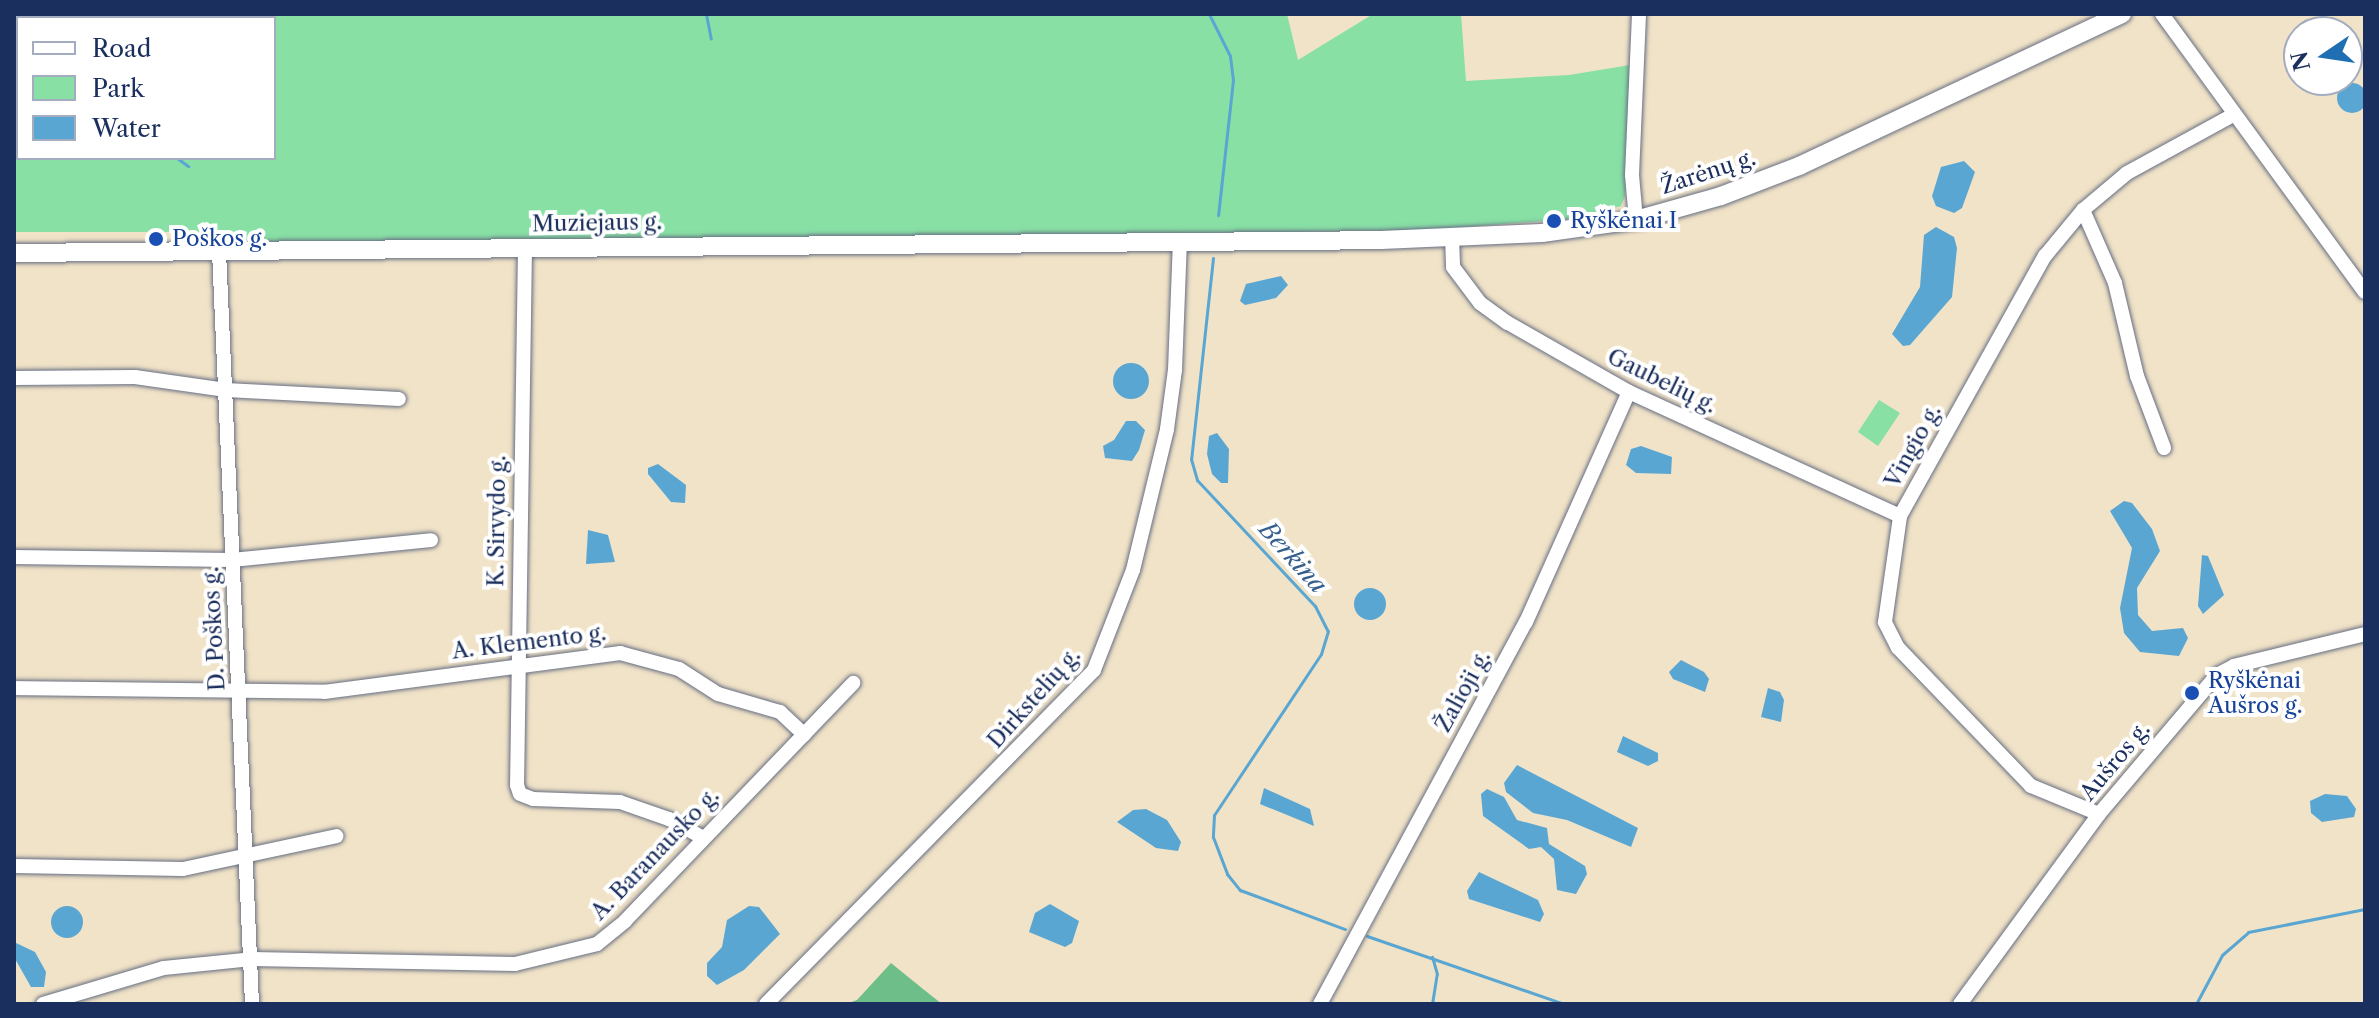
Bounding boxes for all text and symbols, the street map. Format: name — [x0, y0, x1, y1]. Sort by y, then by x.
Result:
legend — [16, 16, 276, 160]
north arrow — [2283, 16, 2363, 96]
text: Road — [92, 34, 151, 63]
text: N — [2286, 49, 2316, 73]
text: Park — [92, 74, 144, 103]
text: Water — [92, 114, 161, 143]
street label: Žarėnų g. — [1657, 144, 1759, 200]
place label: Ryškėnai I — [1570, 208, 1677, 234]
street label: Muziejaus g. — [532, 209, 662, 237]
marker: Ryškėnai I — [1545, 212, 1563, 230]
place label: Poškos g. — [172, 226, 267, 252]
marker: Poškos g. — [147, 230, 165, 248]
street label: Gaubelių g. — [1603, 343, 1721, 419]
street label: Vingio g. — [1879, 400, 1947, 492]
street label: K. Sirvydo g. — [483, 455, 511, 587]
water label: Berkina — [1253, 515, 1333, 599]
street label: D. Poškos g. — [198, 566, 230, 692]
street label: A. Klemento g. — [450, 619, 608, 665]
street label: Dirkstelių g. — [982, 642, 1086, 754]
street label: Žalioji g. — [1430, 646, 1496, 736]
place label: Ryškėnai Aušros g. — [2208, 667, 2302, 718]
marker: Ryškėnai Aušros g. — [2183, 684, 2201, 702]
street label: Aušros g. — [2075, 716, 2155, 806]
street label: A. Baranausko g. — [586, 783, 724, 925]

